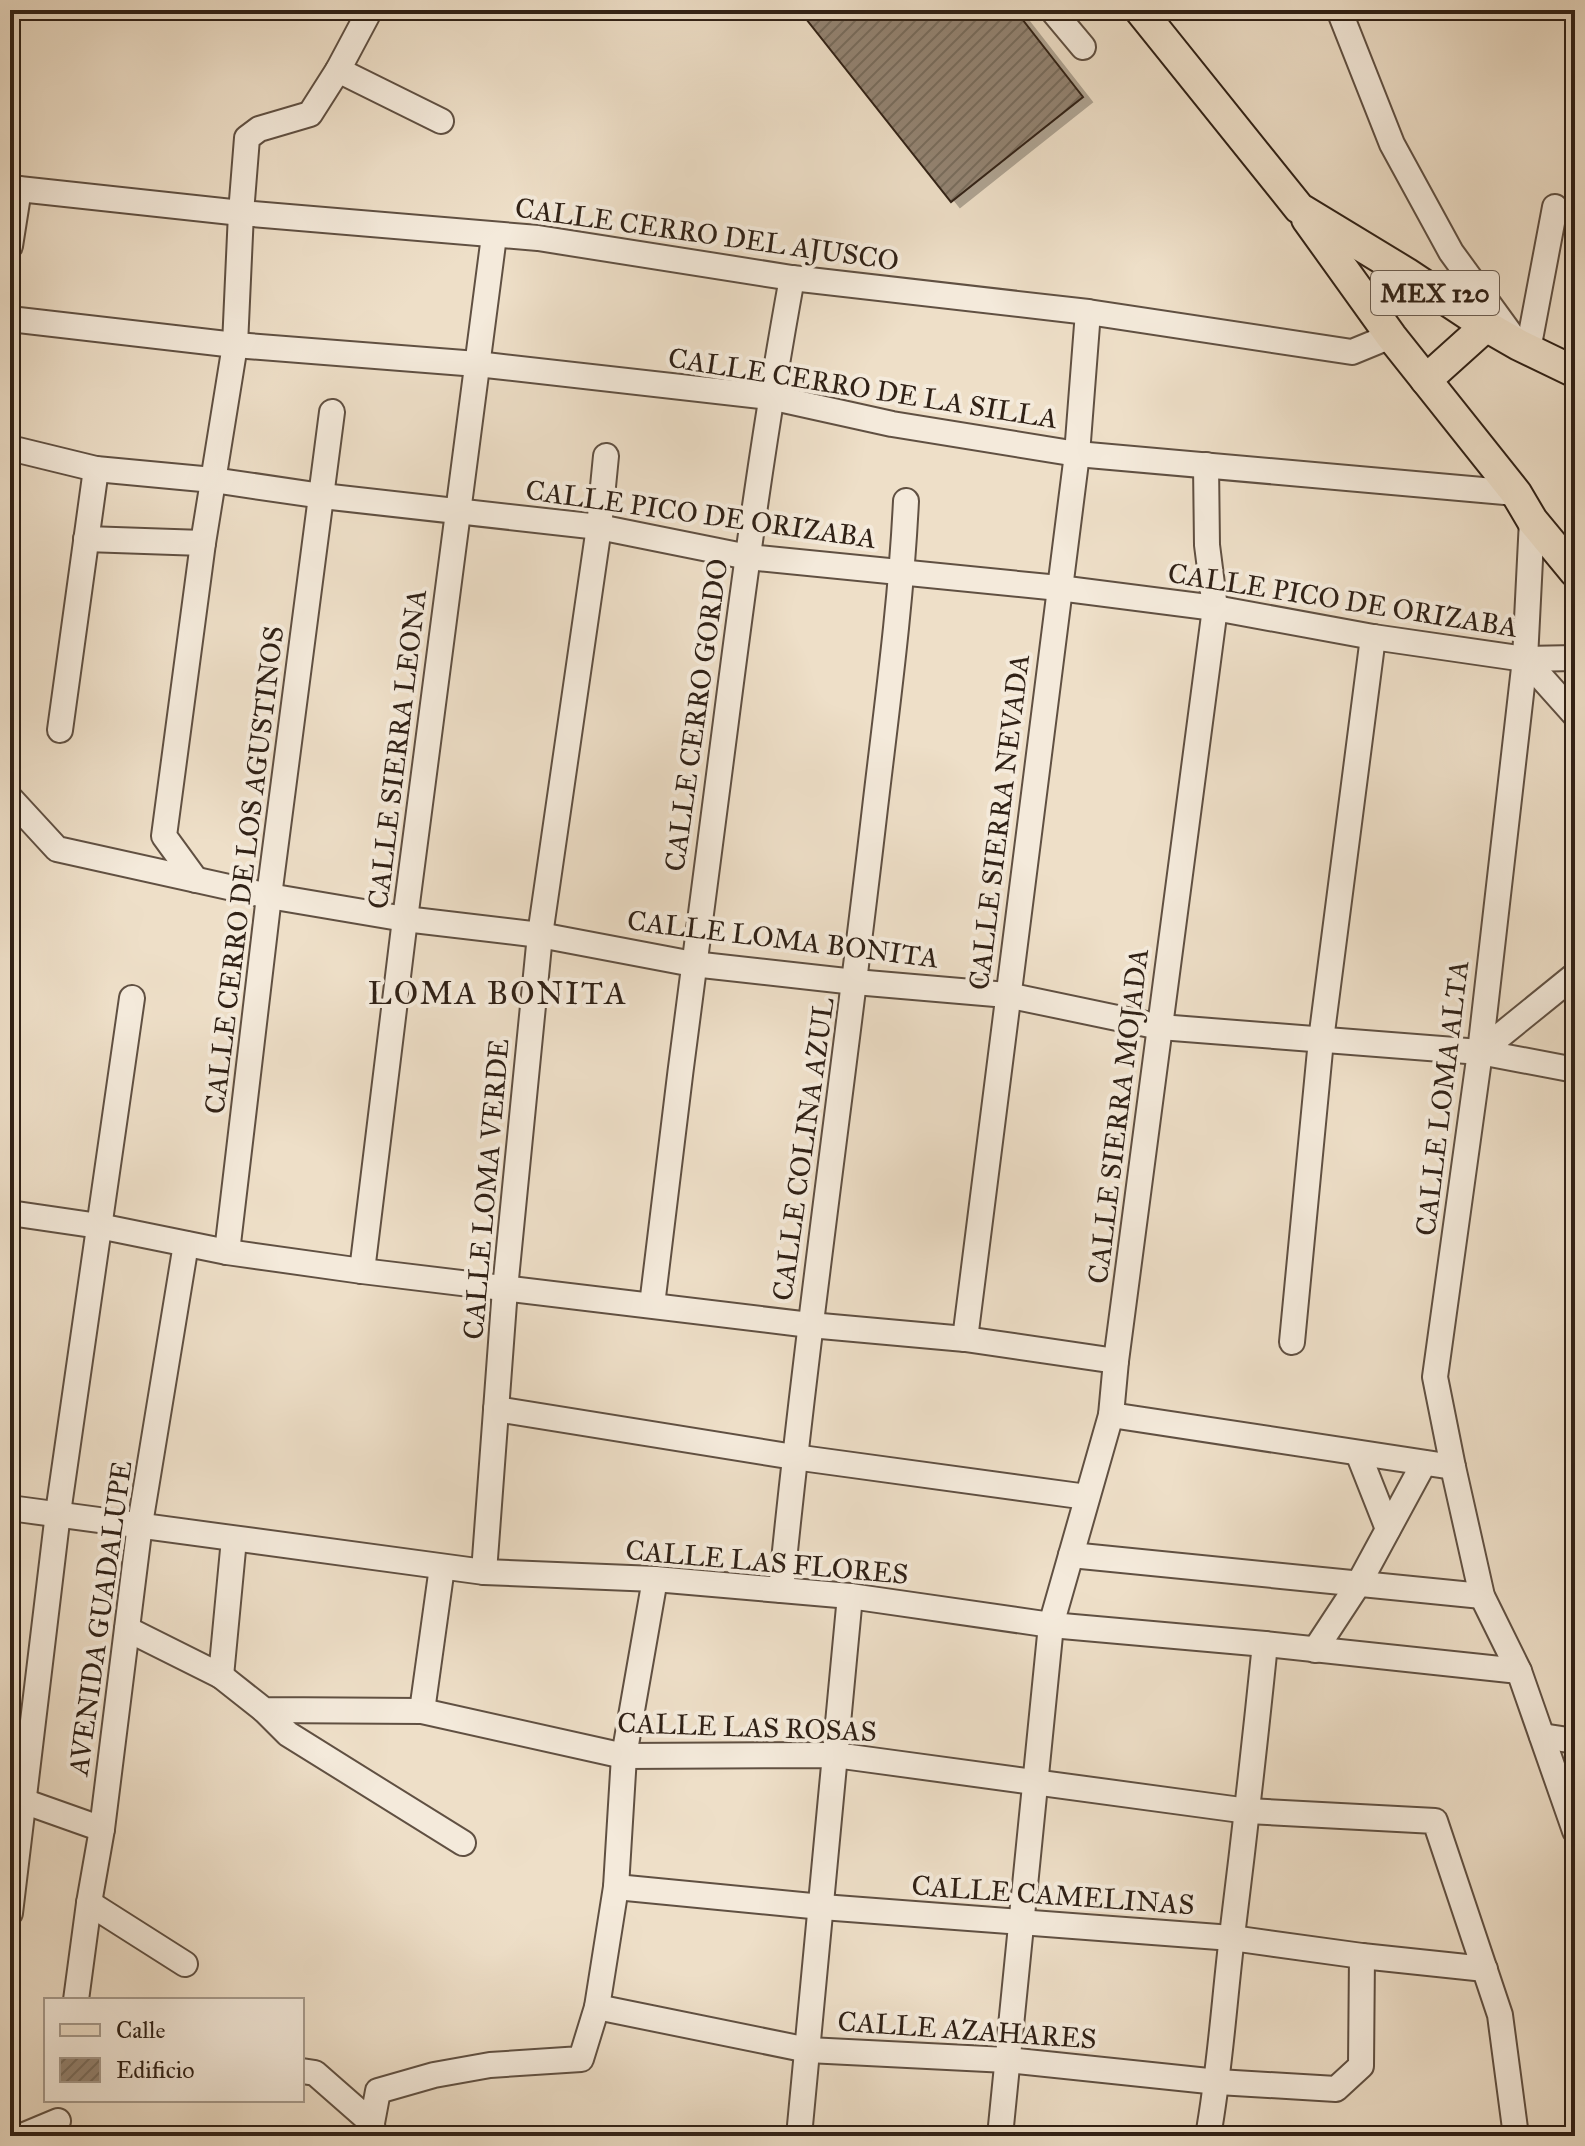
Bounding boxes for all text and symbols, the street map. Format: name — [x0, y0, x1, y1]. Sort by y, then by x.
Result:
street label: CALLE CERRO DEL AJUSCO — [513, 190, 901, 278]
road number: MEX 120 — [1371, 271, 1499, 315]
street label: CALLE CERRO DE LA SILLA — [666, 340, 1060, 436]
street label: CALLE PICO DE ORIZABA — [523, 472, 879, 556]
street label: CALLE PICO DE ORIZABA — [1166, 555, 1521, 645]
street label: CALLE CERRO GORDO — [657, 556, 735, 874]
street label: CALLE SIERRA LEONA — [360, 587, 434, 911]
street label: CALLE CERRO DE LOS AGUSTINOS — [197, 624, 291, 1116]
street label: CALLE SIERRA NEVADA — [961, 652, 1037, 992]
street label: CALLE LOMA BONITA — [625, 903, 941, 975]
street label: CALLE SIERRA MOJADA — [1080, 946, 1156, 1286]
street label: CALLE LOMA ALTA — [1408, 958, 1476, 1238]
district label: LOMA BONITA — [368, 974, 628, 1013]
street label: CALLE COLINA AZUL — [764, 995, 842, 1303]
street label: CALLE LOMA VERDE — [455, 1037, 517, 1341]
street label: AVENIDA GUADALUPE — [60, 1458, 139, 1779]
street label: CALLE LAS FLORES — [624, 1532, 910, 1592]
street label: CALLE LAS ROSAS — [617, 1705, 877, 1749]
street label: CALLE CAMELINAS — [910, 1868, 1196, 1922]
legend — [44, 1998, 304, 2102]
street label: CALLE AZAHARES — [836, 2003, 1098, 2057]
text: Calle — [116, 2015, 165, 2045]
text: Edificio — [116, 2055, 195, 2085]

